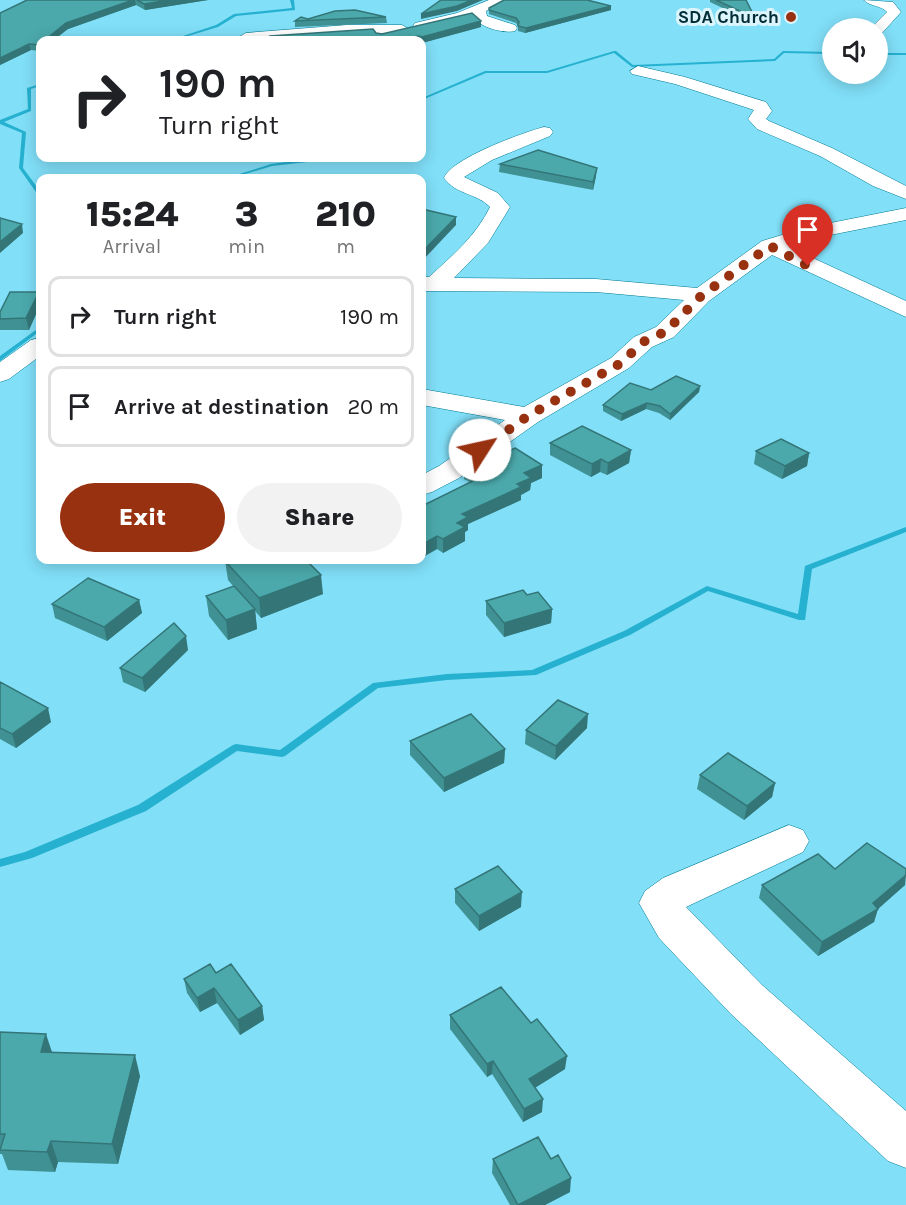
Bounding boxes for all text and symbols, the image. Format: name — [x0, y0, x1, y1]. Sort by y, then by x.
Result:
place label: SDA Church — [678, 6, 779, 28]
marker: SDA Church — [784, 10, 798, 24]
map controls — [822, 18, 888, 84]
button: sound — [822, 18, 888, 84]
text: 190 m — [159, 58, 277, 108]
icon: right — [60, 60, 138, 138]
text: Turn right — [159, 109, 279, 141]
text: 15:24 — [86, 193, 178, 235]
text: 3 — [235, 193, 258, 235]
text: 210 — [315, 193, 376, 235]
pin — [782, 204, 833, 266]
icon: arrive — [791, 213, 824, 246]
text: Arrival — [103, 235, 161, 258]
text: min — [228, 235, 265, 258]
text: m — [336, 235, 355, 258]
icon: right — [63, 300, 96, 333]
text: Turn right — [114, 304, 217, 330]
text: 190 m — [340, 304, 399, 330]
icon: arrive — [63, 390, 96, 423]
text: Arrive at destination — [114, 394, 329, 420]
text: 20 m — [347, 394, 399, 420]
position arrow — [448, 418, 512, 482]
button: Exit — [60, 483, 225, 552]
button: Share — [237, 483, 402, 552]

